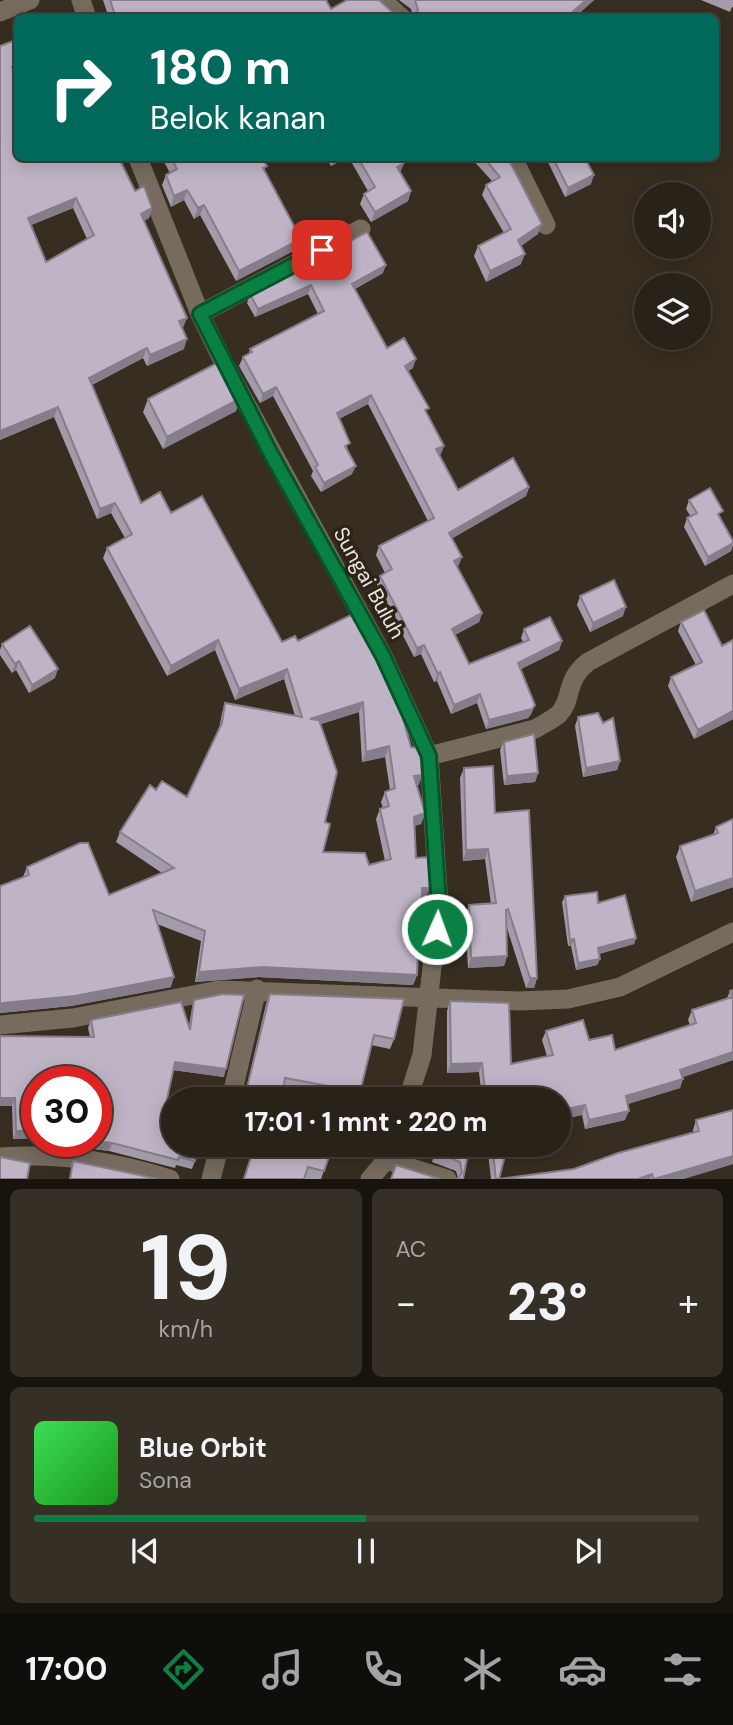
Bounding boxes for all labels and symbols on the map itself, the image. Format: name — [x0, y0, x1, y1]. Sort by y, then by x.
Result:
pin — [292, 220, 352, 280]
street label: Sungai Buluh — [327, 522, 411, 644]
position arrow — [400, 892, 474, 966]
speed limit sign: 30 — [21, 1066, 112, 1157]

